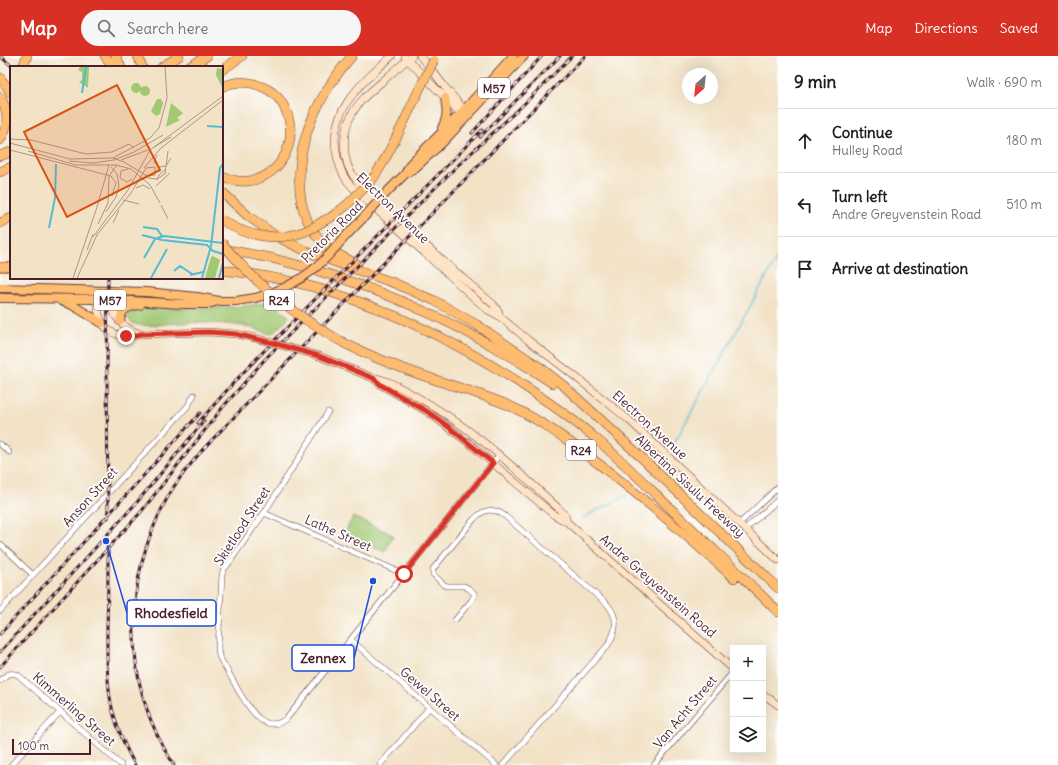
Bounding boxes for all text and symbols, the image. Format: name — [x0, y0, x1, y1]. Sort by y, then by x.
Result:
search box — [81, 10, 361, 46]
text: Map — [20, 16, 57, 40]
icon: search — [95, 17, 117, 39]
text: Search here — [127, 19, 208, 38]
text: Map — [865, 19, 892, 37]
text: Directions — [914, 19, 978, 37]
text: Saved — [1000, 19, 1038, 37]
inset map — [10, 66, 223, 279]
north arrow — [682, 68, 718, 104]
text: 9 min — [794, 71, 836, 93]
text: Walk · 690 m — [967, 74, 1042, 91]
road number: M57 — [478, 78, 510, 98]
text: Continue — [832, 123, 893, 142]
icon: ahead — [794, 130, 816, 152]
text: 180 m — [1006, 132, 1042, 149]
text: Hulley Road — [832, 142, 903, 159]
street label: Electron Avenue — [353, 169, 433, 247]
text: Turn left — [832, 187, 887, 206]
icon: left — [794, 194, 816, 216]
text: 510 m — [1006, 196, 1042, 213]
street label: Pretoria Road — [297, 197, 367, 267]
text: Andre Greyvenstein Road — [832, 206, 981, 223]
icon: arrive — [794, 258, 816, 280]
text: Arrive at destination — [832, 259, 968, 278]
road number: M57 — [94, 290, 126, 310]
road number: R24 — [264, 290, 294, 310]
route end — [117, 327, 135, 345]
street label: Electron Avenue — [609, 387, 691, 463]
street label: Albertina Sisulu Freeway — [632, 431, 748, 541]
road number: R24 — [566, 440, 596, 460]
street label: Anson Street — [59, 463, 122, 530]
street label: Skietlood Street — [210, 483, 274, 569]
street label: Lathe Street — [302, 511, 374, 555]
street label: Andre Greyvenstein Road — [596, 531, 720, 642]
route start — [395, 565, 413, 583]
callout: Rhodesfield — [127, 600, 216, 626]
text: Rhodesfield — [134, 604, 209, 622]
callout: Zennex — [292, 645, 354, 671]
map controls — [730, 645, 766, 753]
button: + — [730, 645, 766, 681]
text: Zennex — [300, 649, 346, 667]
street label: Gewel Street — [396, 663, 464, 725]
street label: Kimmerling Street — [29, 668, 119, 750]
street label: Van Acht Street — [650, 672, 721, 752]
button: − — [730, 681, 766, 717]
button: layers — [730, 717, 766, 753]
scale bar — [12, 737, 91, 756]
text: 100 m — [18, 739, 49, 753]

